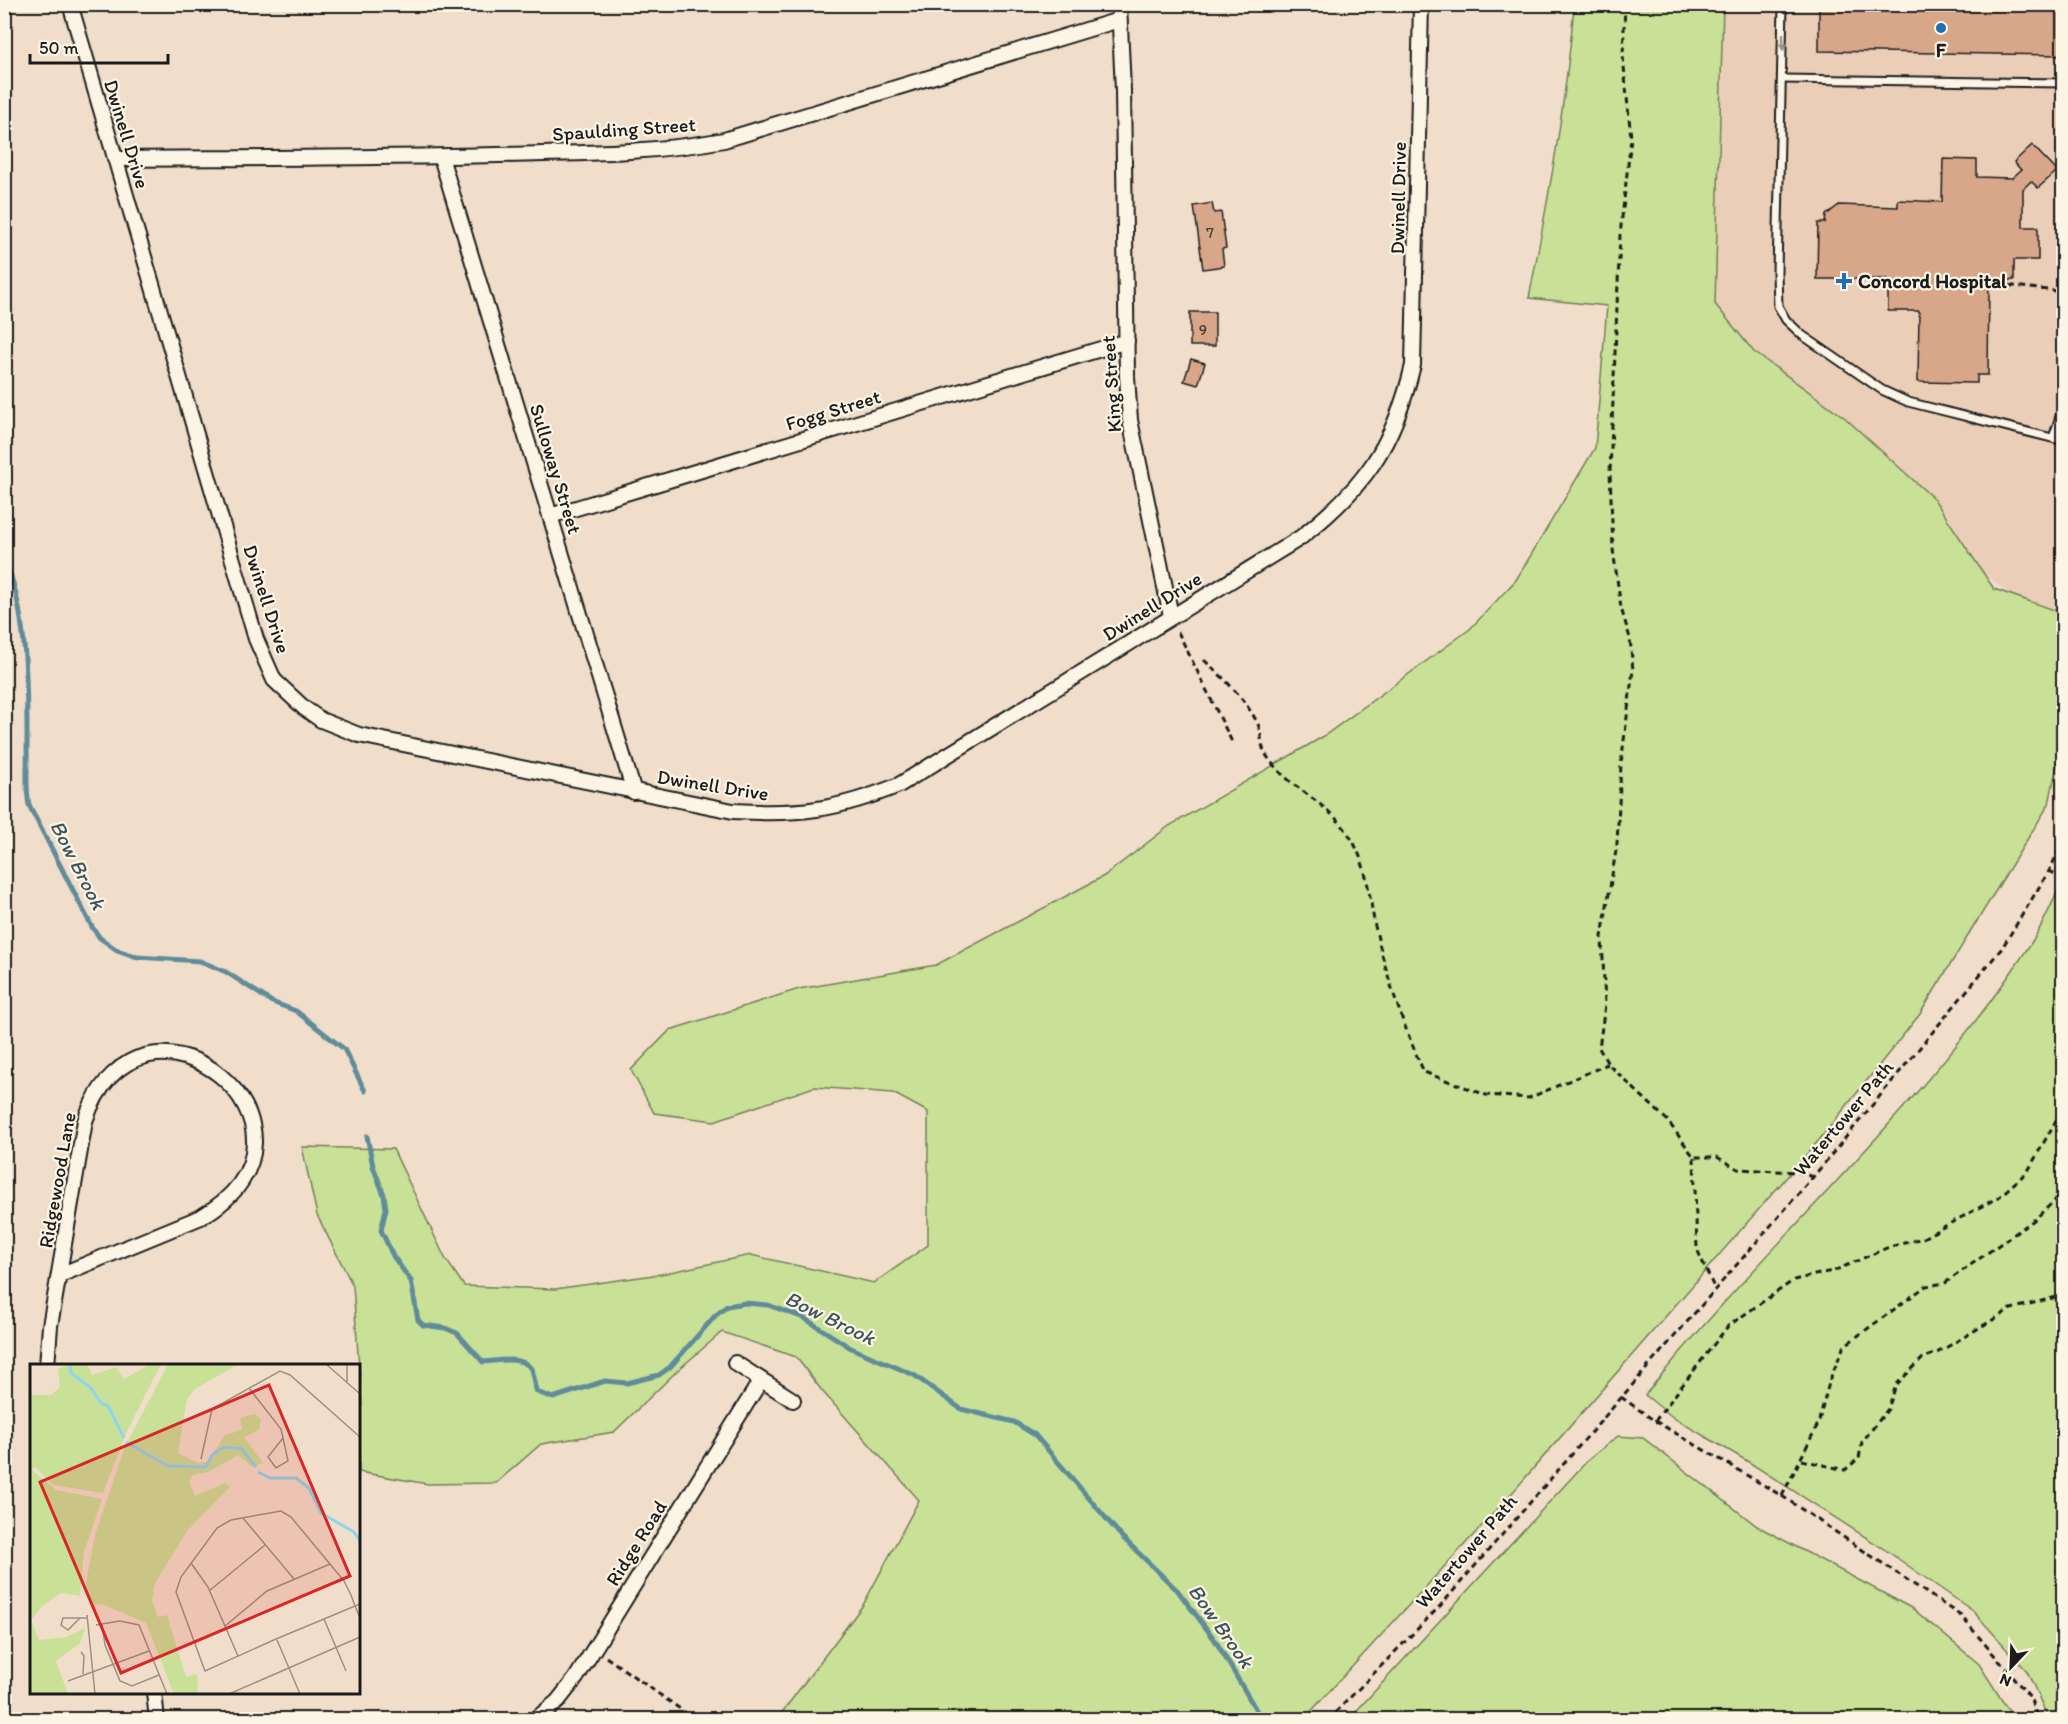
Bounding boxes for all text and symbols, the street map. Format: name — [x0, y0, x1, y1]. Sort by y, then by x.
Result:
marker: F — [1934, 21, 1948, 35]
scale bar — [30, 27, 168, 65]
one-way arrow — [1778, 32, 1788, 51]
text: 50 m — [39, 37, 79, 59]
place label: F — [1936, 38, 1947, 62]
street label: Dwinell Drive — [99, 77, 155, 191]
street label: Spaulding Street — [551, 112, 697, 146]
street label: Dwinell Drive — [1385, 141, 1411, 255]
house number: 7 — [1206, 223, 1214, 242]
place label: Concord Hospital — [1858, 269, 2007, 294]
marker: Concord Hospital — [1835, 272, 1853, 290]
house number: 9 — [1199, 320, 1207, 339]
street label: King Street — [1096, 334, 1126, 433]
street label: Fogg Street — [783, 384, 884, 436]
street label: Sulloway Street — [525, 401, 587, 537]
street label: Dwinell Drive — [238, 542, 296, 656]
street label: Dwinell Drive — [1098, 566, 1206, 646]
street label: Dwinell Drive — [656, 764, 770, 806]
water label: Bow Brook — [45, 816, 112, 915]
street label: Watertower Path — [1788, 1055, 1899, 1181]
street label: Ridgewood Lane — [33, 1110, 81, 1250]
water label: Bow Brook — [781, 1285, 880, 1350]
inset map — [30, 1364, 360, 1694]
street label: Watertower Path — [1410, 1489, 1522, 1613]
street label: Ridge Road — [600, 1496, 672, 1590]
water label: Bow Brook — [1183, 1579, 1260, 1673]
north arrow — [1981, 1637, 2041, 1697]
text: N — [1997, 1669, 2014, 1691]

